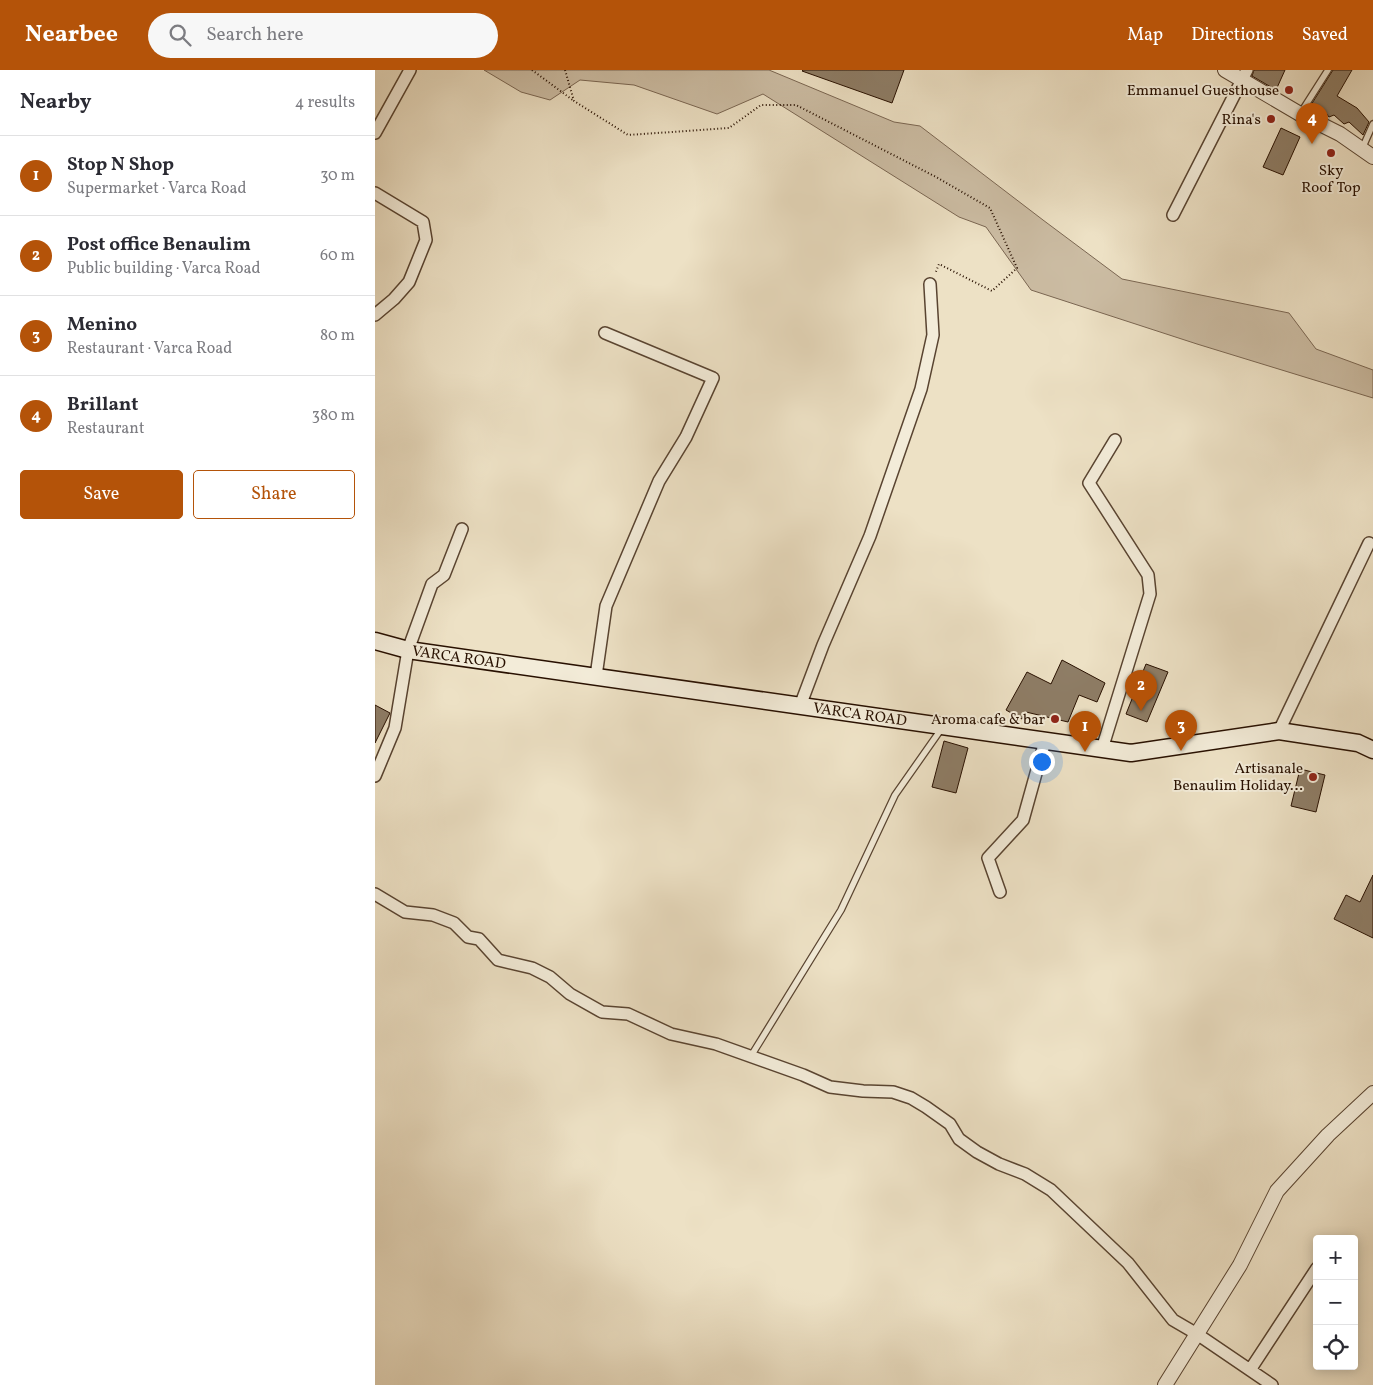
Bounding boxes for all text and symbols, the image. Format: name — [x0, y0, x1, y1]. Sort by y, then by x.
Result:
search box — [148, 13, 498, 58]
text: Nearbee — [25, 18, 118, 52]
icon: search — [166, 21, 194, 49]
text: Search here — [206, 22, 303, 48]
text: Map — [1127, 23, 1163, 48]
text: Directions — [1191, 23, 1274, 48]
text: Saved — [1302, 23, 1348, 48]
place label: Emmanuel Guesthouse — [1127, 81, 1279, 102]
marker: Emmanuel Guesthouse — [1283, 84, 1295, 96]
text: Nearby — [20, 88, 91, 117]
text: 4 results — [295, 92, 355, 114]
pin: 4 — [1296, 103, 1328, 144]
place label: Rina's — [1221, 110, 1261, 131]
marker: Rina's — [1265, 113, 1277, 125]
marker: Sky Roof Top — [1325, 147, 1337, 159]
text: Stop N Shop — [67, 152, 174, 178]
place label: Sky Roof Top — [1301, 161, 1361, 199]
text: 1 — [33, 165, 39, 187]
text: 30 m — [320, 165, 355, 187]
text: Supermarket · Varca Road — [67, 178, 247, 200]
text: Post office Benaulim — [67, 232, 251, 258]
text: 2 — [32, 245, 40, 267]
text: 60 m — [320, 245, 355, 267]
text: Public building · Varca Road — [67, 258, 261, 280]
text: Menino — [67, 312, 137, 338]
text: 3 — [32, 325, 40, 347]
text: 80 m — [320, 325, 355, 347]
text: Restaurant · Varca Road — [67, 338, 232, 360]
text: Brillant — [67, 392, 138, 418]
text: 4 — [31, 405, 41, 427]
text: 380 m — [312, 405, 355, 427]
text: Restaurant — [67, 418, 145, 440]
button: Save — [20, 470, 183, 519]
button: Share — [193, 470, 355, 519]
street label: VARCA ROAD — [411, 642, 507, 675]
pin: 2 — [1125, 670, 1157, 711]
street label: VARCA ROAD — [812, 699, 908, 732]
place label: Aroma cafe & bar — [931, 710, 1045, 731]
pin: 3 — [1165, 710, 1197, 751]
pin: 1 — [1069, 711, 1101, 752]
marker: Aroma cafe & bar — [1049, 713, 1061, 725]
your location — [1029, 749, 1055, 775]
place label: Artisanale Benaulim Holiday… — [1173, 759, 1303, 797]
marker: Artisanale Benaulim Holiday… — [1307, 771, 1319, 783]
map controls — [1313, 1235, 1358, 1370]
button: + — [1313, 1235, 1358, 1280]
button: − — [1313, 1280, 1358, 1325]
button: locate — [1313, 1325, 1358, 1370]

